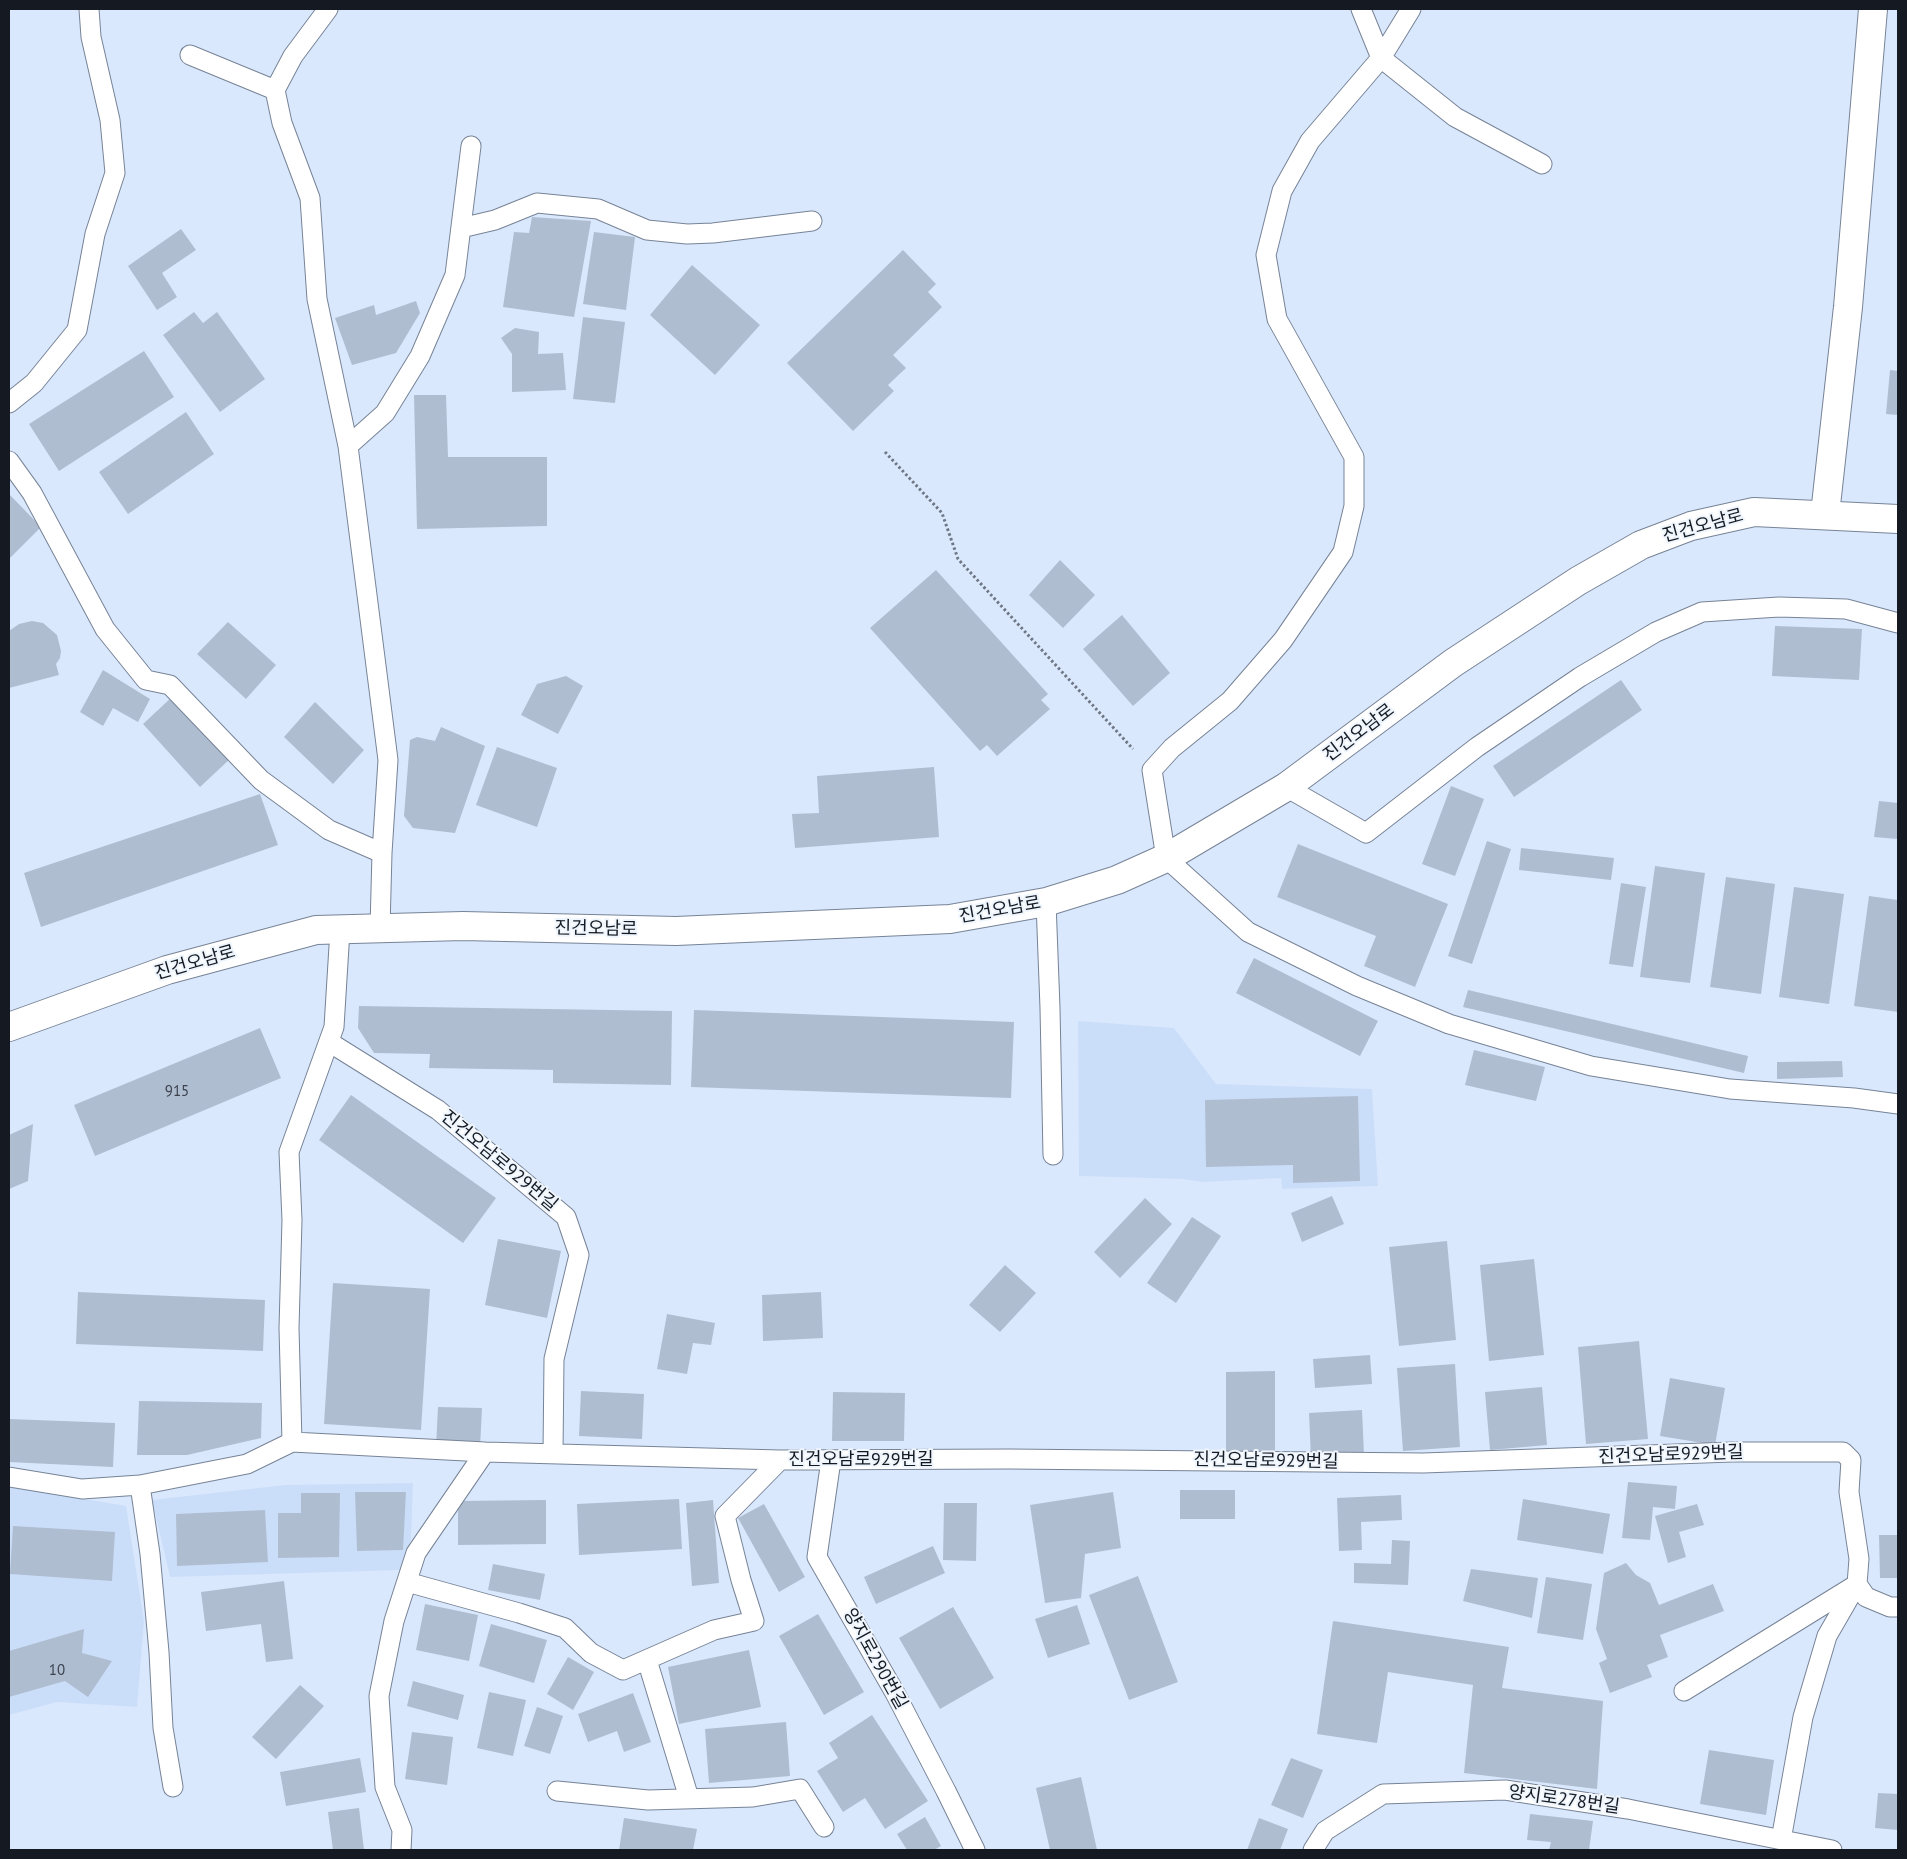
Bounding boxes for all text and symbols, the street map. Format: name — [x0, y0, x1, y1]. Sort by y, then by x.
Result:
street label: 진건오남로 — [1660, 505, 1746, 547]
street label: 진건오남로 — [1319, 699, 1399, 767]
street label: 진건오남로 — [957, 892, 1043, 928]
street label: 진건오남로 — [554, 917, 638, 941]
street label: 진건오남로 — [152, 941, 238, 985]
house number: 915 — [165, 1083, 189, 1101]
street label: 진건오남로929번길 — [436, 1106, 562, 1216]
street label: 진건오남로929번길 — [1598, 1442, 1744, 1468]
street label: 진건오남로929번길 — [788, 1449, 934, 1471]
street label: 진건오남로929번길 — [1193, 1449, 1339, 1473]
street label: 양지로290번길 — [838, 1605, 912, 1713]
house number: 10 — [49, 1662, 65, 1680]
street label: 양지로278번길 — [1507, 1781, 1621, 1819]

